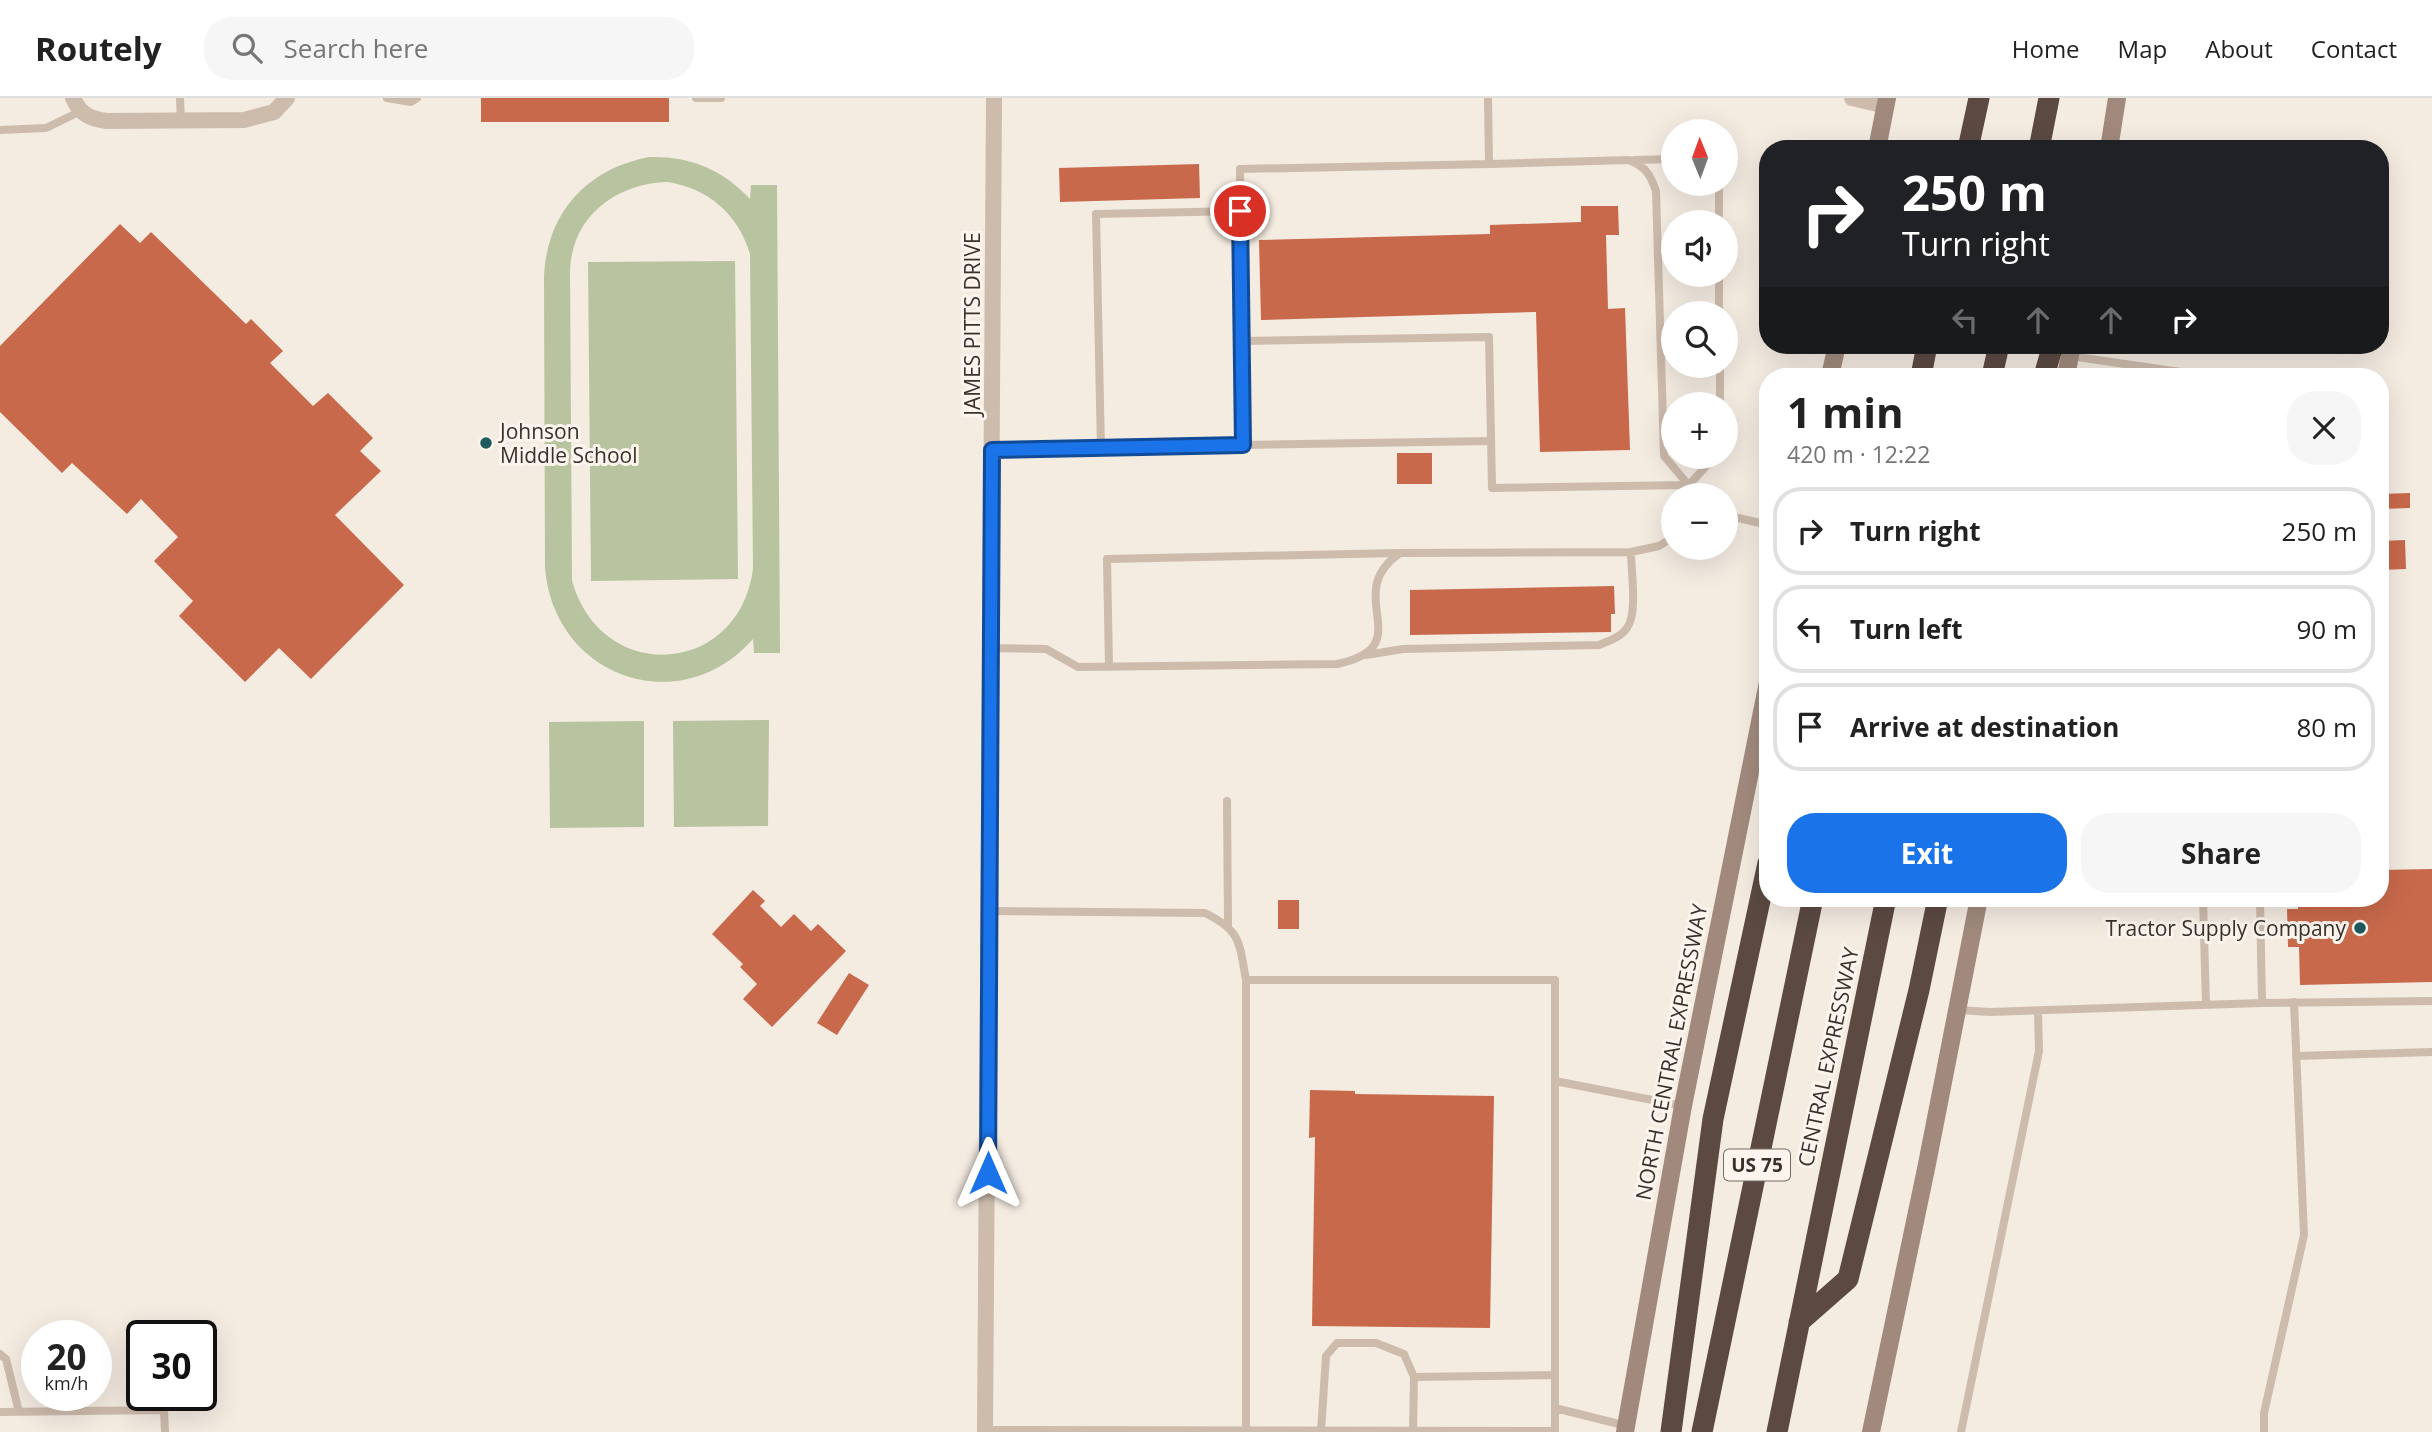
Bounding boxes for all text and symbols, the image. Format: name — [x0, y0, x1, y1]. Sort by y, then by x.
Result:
search box — [204, 17, 694, 80]
text: Routely — [35, 26, 162, 71]
icon: search — [228, 29, 266, 67]
text: Search here — [284, 30, 428, 66]
text: Home — [2012, 32, 2080, 65]
text: Map — [2118, 32, 2167, 65]
text: About — [2205, 32, 2273, 65]
text: Contact — [2311, 32, 2397, 65]
north arrow — [1661, 119, 1738, 196]
map controls — [1661, 119, 1738, 560]
text: 250 m — [1902, 159, 2047, 225]
icon: right — [1787, 168, 1878, 259]
pin — [1210, 181, 1270, 241]
icon: arrive — [1221, 192, 1259, 230]
button: sound — [1661, 210, 1738, 287]
text: Turn right — [1902, 222, 2050, 265]
street label: JAMES PITTS DRIVE — [958, 232, 986, 418]
button: search — [1661, 301, 1738, 378]
icon: left — [1946, 301, 1984, 339]
icon: ahead — [2019, 301, 2057, 339]
icon: ahead — [2092, 301, 2130, 339]
icon: right — [2165, 301, 2203, 339]
text: 1 min — [1787, 383, 1904, 440]
button: close — [2287, 391, 2361, 465]
button: + — [1661, 392, 1738, 469]
place label: Johnson Middle School — [498, 417, 637, 469]
marker: Johnson Middle School — [478, 435, 494, 451]
text: 420 m · 12:22 — [1787, 438, 1930, 470]
button: − — [1661, 483, 1738, 560]
icon: right — [1791, 512, 1829, 550]
text: Turn right — [1850, 513, 1981, 549]
text: 250 m — [2282, 513, 2357, 549]
icon: left — [1791, 610, 1829, 648]
text: Turn left — [1850, 611, 1962, 647]
text: 90 m — [2296, 611, 2357, 647]
icon: arrive — [1791, 708, 1829, 746]
text: Arrive at destination — [1850, 709, 2119, 745]
text: 80 m — [2296, 709, 2357, 745]
button: Exit — [1787, 813, 2067, 893]
button: Share — [2081, 813, 2361, 893]
street label: NORTH CENTRAL EXPRESSWAY — [1629, 901, 1714, 1202]
place label: Tractor Supply Company — [2105, 914, 2346, 942]
marker: Tractor Supply Company — [2352, 920, 2368, 936]
street label: CENTRAL EXPRESSWAY — [1791, 945, 1865, 1169]
position arrow — [951, 1136, 1025, 1210]
road number: US 75 — [1724, 1149, 1790, 1180]
speed limit sign: 30 — [126, 1320, 217, 1411]
text: 20 — [46, 1333, 87, 1380]
text: km/h — [45, 1371, 88, 1395]

